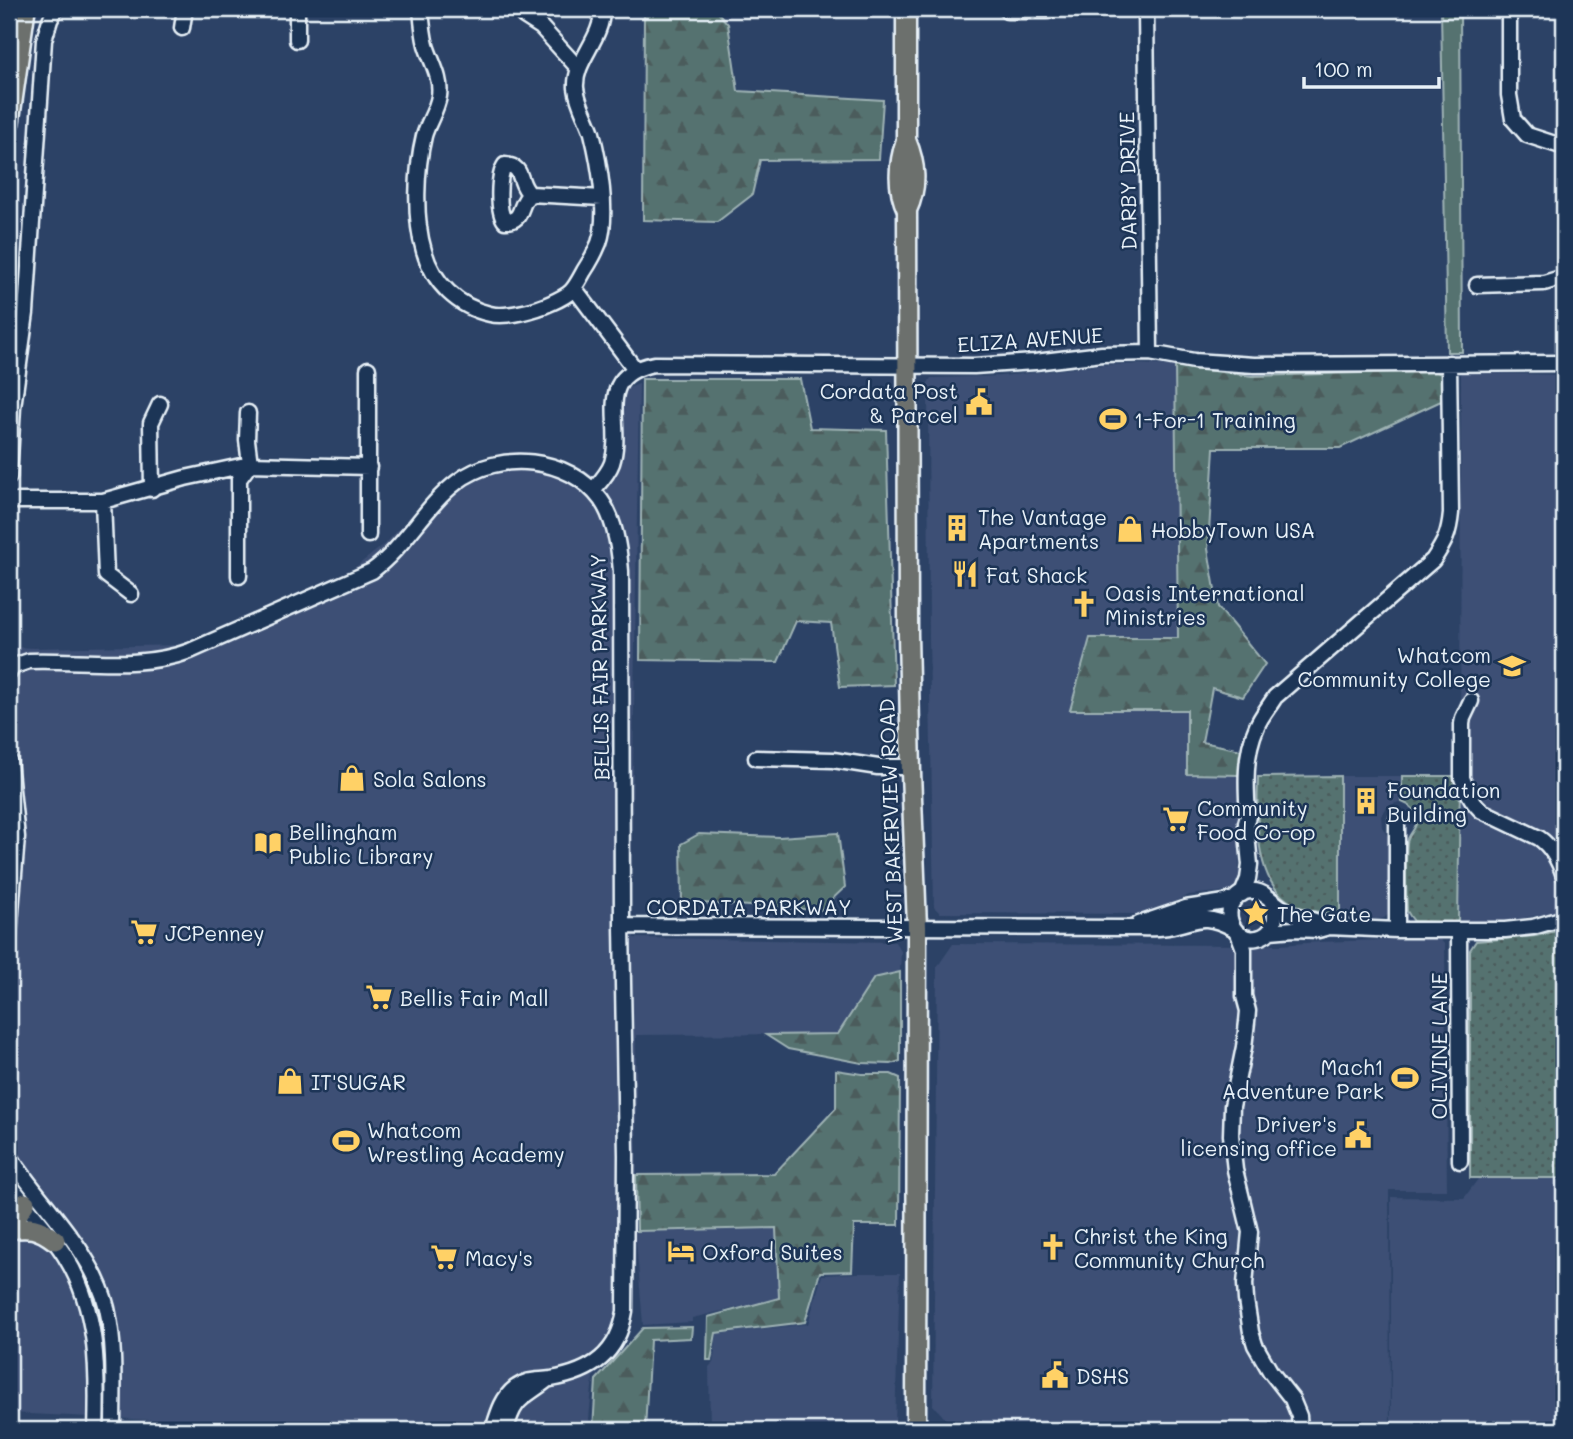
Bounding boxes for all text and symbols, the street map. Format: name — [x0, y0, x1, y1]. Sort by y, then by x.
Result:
scale bar — [1304, 46, 1438, 90]
text: 100 m — [1314, 55, 1373, 82]
street label: DARBY DRIVE — [1112, 111, 1142, 251]
street label: ELIZA AVENUE — [956, 320, 1104, 358]
place label: Cordata Post & Parcel — [820, 377, 958, 428]
public building icon: Cordata Post & Parcel — [964, 387, 994, 417]
sports icon: 1-For-1 Training — [1098, 404, 1128, 434]
place label: 1-For-1 Training — [1134, 406, 1296, 433]
place label: The Vantage Apartments — [978, 503, 1107, 554]
building icon: The Vantage Apartments — [942, 513, 972, 543]
shop icon: HobbyTown USA — [1115, 514, 1145, 544]
place label: HobbyTown USA — [1151, 516, 1315, 543]
street label: BELLIS FAIR PARKWAY — [584, 553, 614, 781]
restaurant icon: Fat Shack — [950, 559, 980, 589]
place label: Fat Shack — [986, 561, 1087, 588]
place label: Oasis International Ministries — [1105, 579, 1305, 630]
church icon: Oasis International Ministries — [1069, 589, 1099, 619]
place label: Whatcom Community College — [1297, 641, 1491, 692]
school or university icon: Whatcom Community College — [1497, 651, 1527, 681]
street label: WEST BAKERVIEW ROAD — [872, 698, 908, 944]
shop icon: Sola Salons — [337, 763, 367, 793]
place label: Sola Salons — [373, 765, 487, 792]
place label: Foundation Building — [1387, 776, 1500, 827]
building icon: Foundation Building — [1351, 786, 1381, 816]
place label: Community Food Co-op — [1197, 794, 1315, 845]
supermarket icon: Community Food Co-op — [1161, 804, 1191, 834]
place label: Bellingham Public Library — [289, 818, 433, 869]
library icon: Bellingham Public Library — [253, 828, 283, 858]
street label: CORDATA PARKWAY — [646, 893, 852, 920]
place icon: The Gate — [1241, 898, 1271, 928]
place label: The Gate — [1277, 900, 1371, 927]
supermarket icon: JCPenney — [129, 917, 159, 947]
place label: JCPenney — [165, 919, 265, 946]
street label: OLIVINE LANE — [1425, 973, 1452, 1119]
supermarket icon: Bellis Fair Mall — [364, 982, 394, 1012]
place label: Bellis Fair Mall — [400, 984, 549, 1011]
place label: Mach1 Adventure Park — [1222, 1053, 1384, 1104]
sports icon: Mach1 Adventure Park — [1390, 1063, 1420, 1093]
shop icon: IT'SUGAR — [275, 1066, 305, 1096]
place label: IT'SUGAR — [311, 1068, 406, 1095]
place label: Driver's licensing office — [1181, 1110, 1337, 1161]
place label: Whatcom Wrestling Academy — [367, 1116, 565, 1167]
public building icon: Driver's licensing office — [1343, 1120, 1373, 1150]
sports icon: Whatcom Wrestling Academy — [331, 1126, 361, 1156]
place label: Christ the King Community Church — [1074, 1222, 1264, 1273]
church icon: Christ the King Community Church — [1038, 1232, 1068, 1262]
hotel icon: Oxford Suites — [666, 1236, 696, 1266]
place label: Oxford Suites — [702, 1238, 843, 1265]
supermarket icon: Macy's — [429, 1242, 459, 1272]
place label: Macy's — [465, 1244, 533, 1271]
public building icon: DSHS — [1040, 1360, 1070, 1390]
place label: DSHS — [1076, 1362, 1129, 1389]

